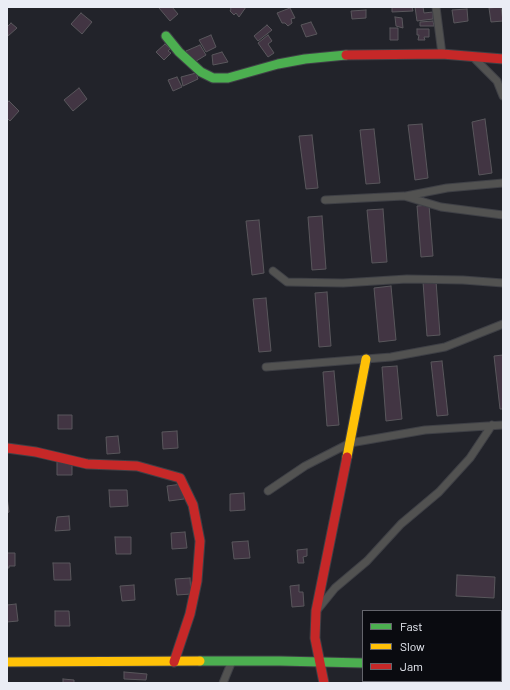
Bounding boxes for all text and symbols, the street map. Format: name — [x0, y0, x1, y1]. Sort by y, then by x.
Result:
legend — [362, 610, 502, 682]
text: Fast — [400, 619, 423, 633]
text: Slow — [400, 639, 425, 653]
text: Jam — [400, 659, 423, 673]

